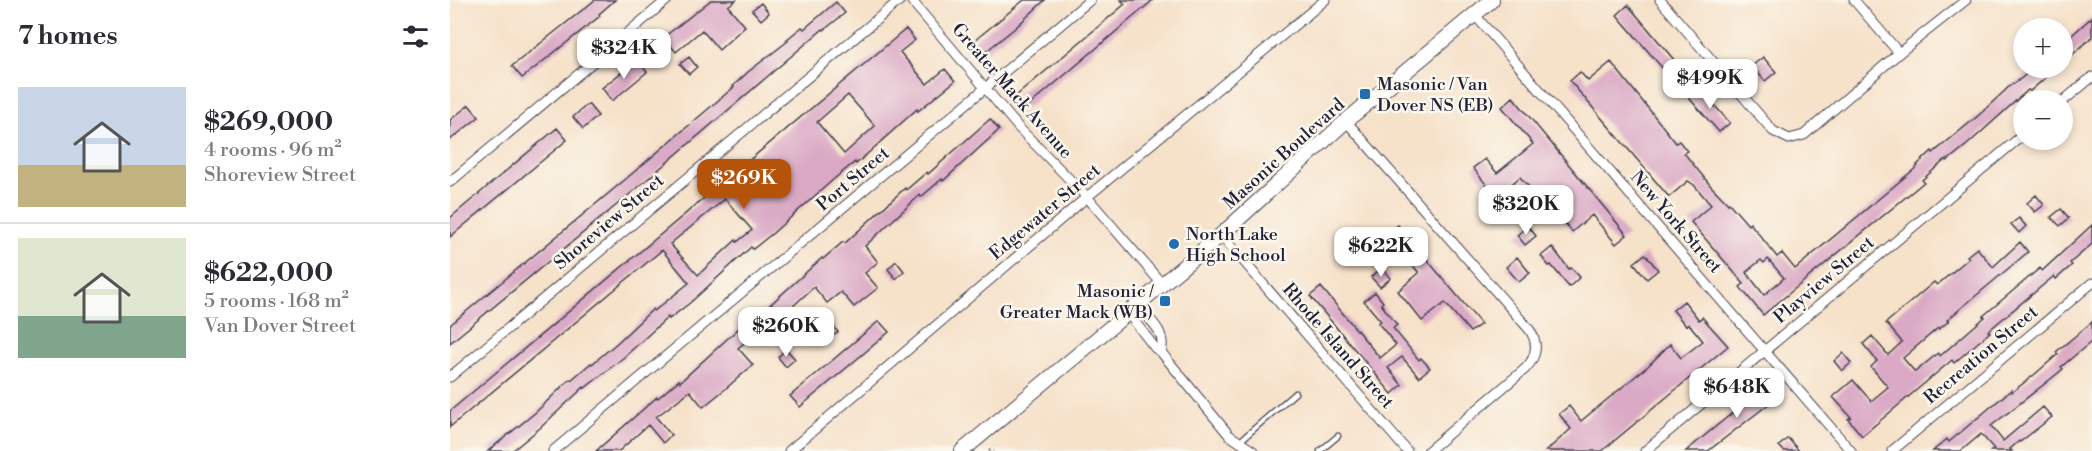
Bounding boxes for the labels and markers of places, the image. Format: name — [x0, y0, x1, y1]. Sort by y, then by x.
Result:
pin: $324K — [582, 29, 666, 80]
pin: $499K — [1668, 59, 1752, 110]
place label: Masonic / Van Dover NS (EB) — [1377, 73, 1494, 117]
marker: Masonic / Van Dover NS (EB) — [1358, 87, 1372, 101]
pin: $269K — [702, 159, 786, 210]
pin: $320K — [1484, 185, 1568, 236]
place label: North Lake High School — [1186, 223, 1286, 267]
pin: $622K — [1339, 227, 1423, 278]
marker: North Lake High School — [1167, 237, 1181, 251]
place label: Masonic / Greater Mack (WB) — [1000, 280, 1155, 324]
marker: Masonic / Greater Mack (WB) — [1158, 294, 1172, 308]
pin: $260K — [744, 307, 828, 358]
pin: $648K — [1695, 368, 1779, 419]

